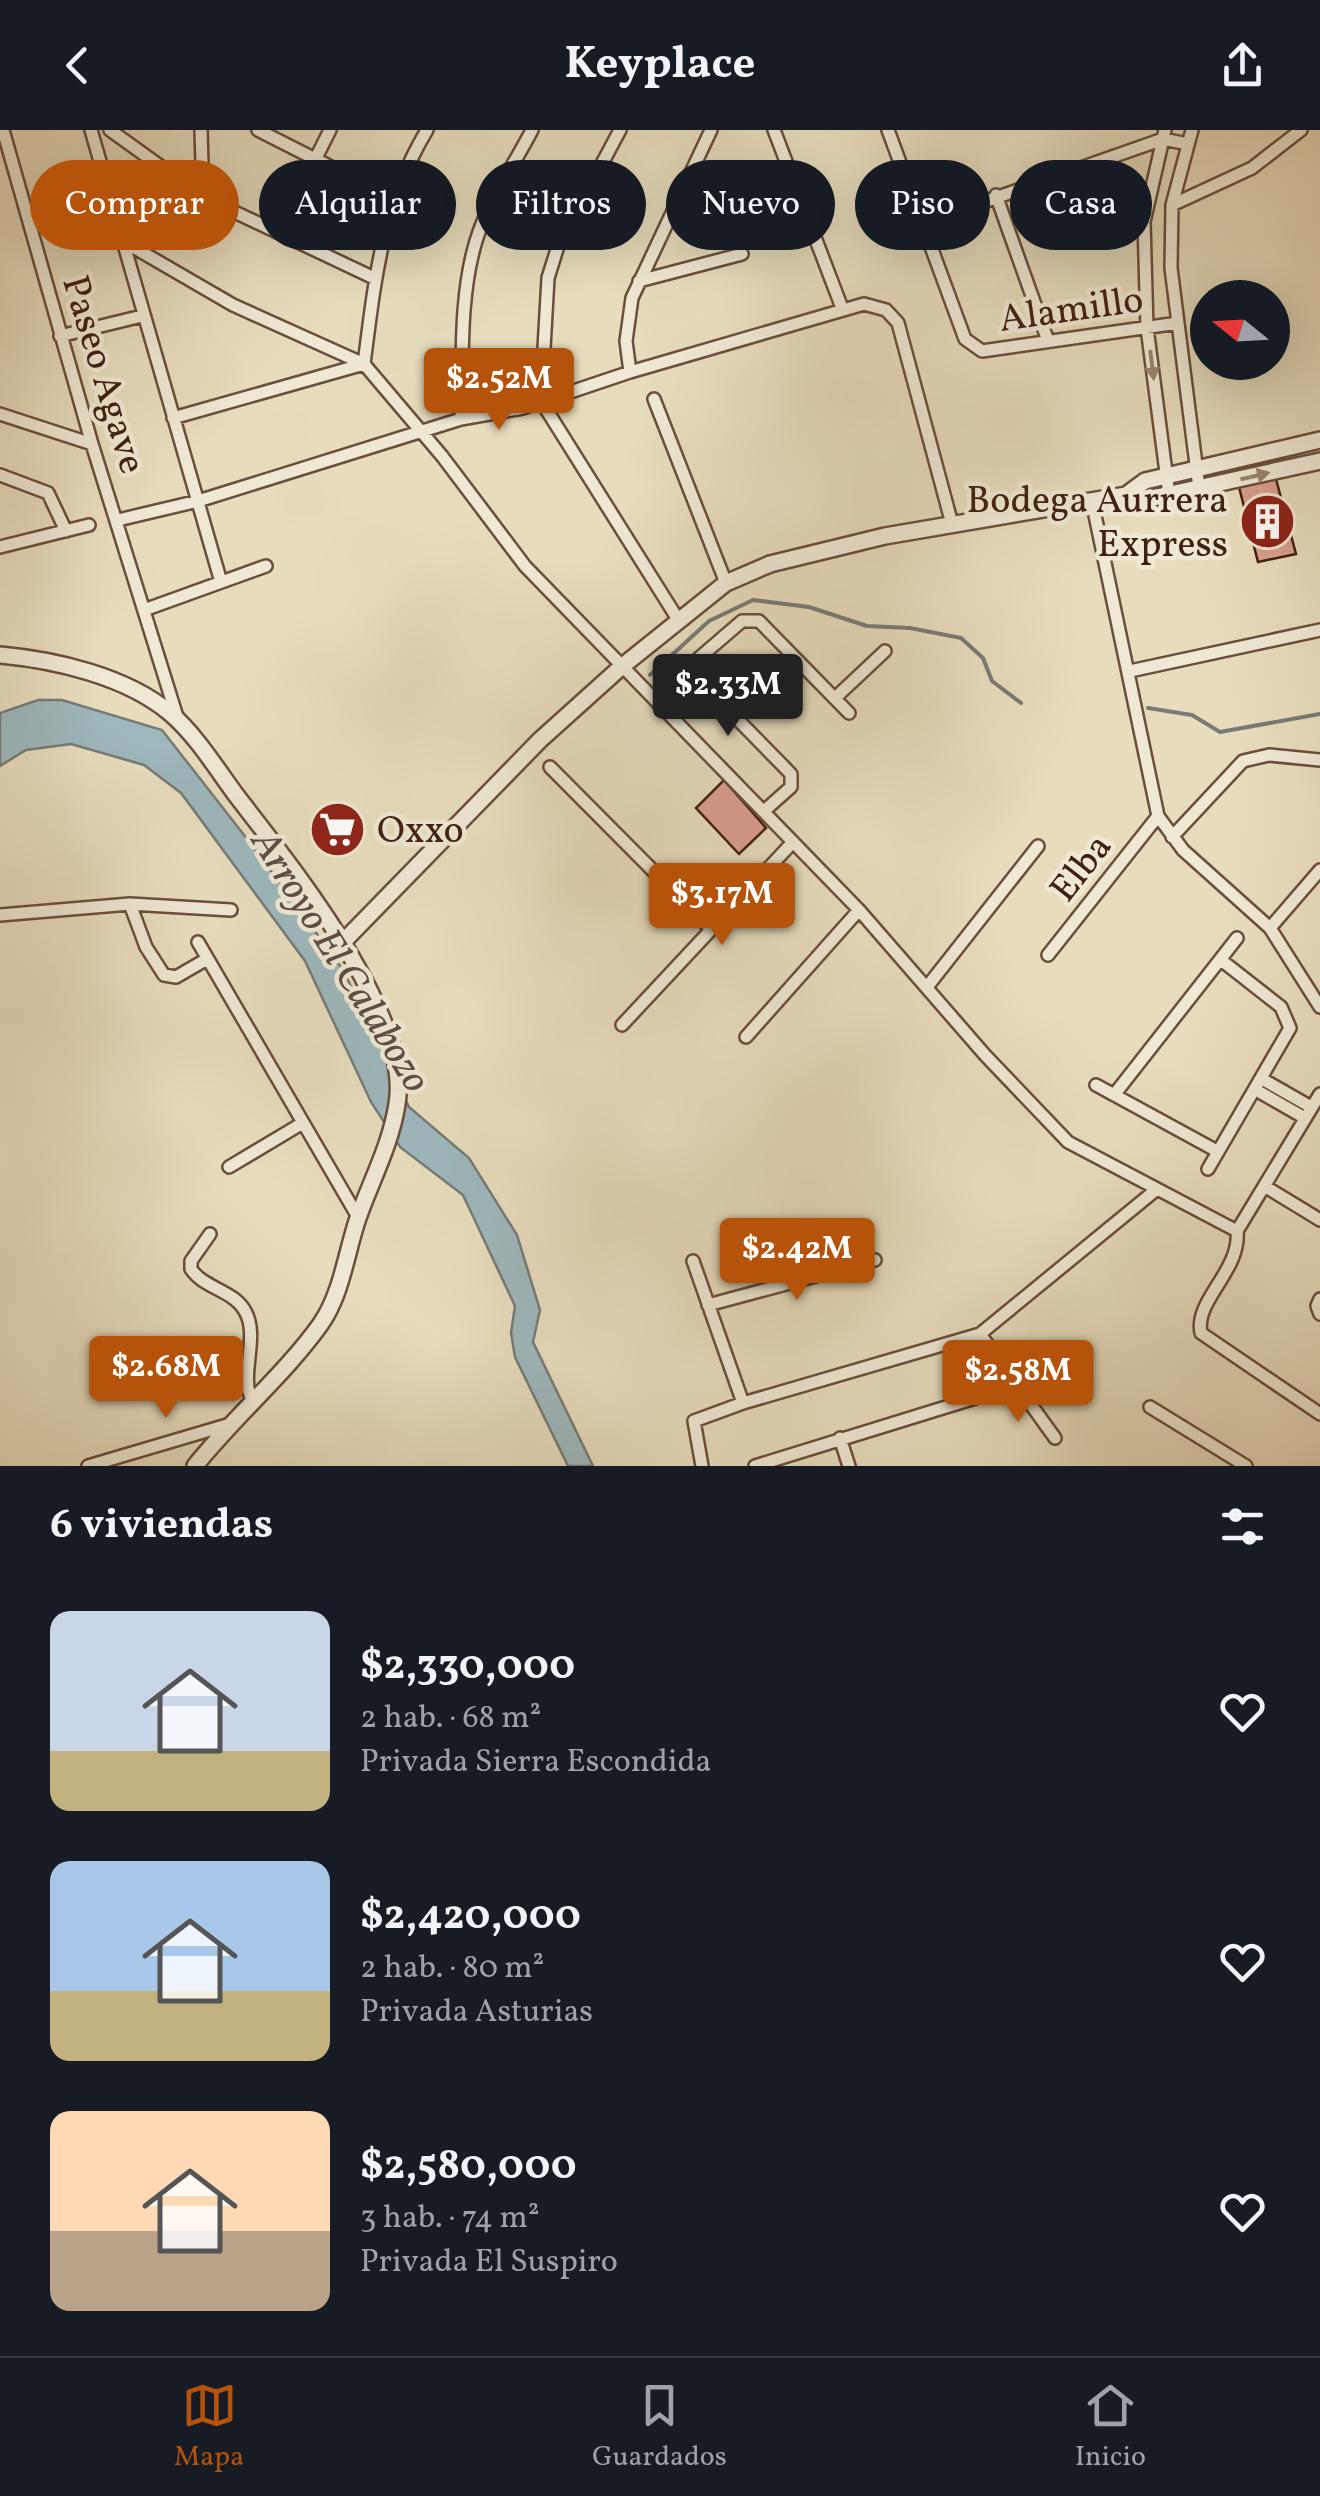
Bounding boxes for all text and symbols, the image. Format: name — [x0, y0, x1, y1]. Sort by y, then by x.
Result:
text: Keyplace — [565, 34, 755, 97]
icon: back — [50, 38, 105, 93]
icon: share — [1215, 38, 1270, 93]
chip: Comprar — [30, 160, 239, 250]
chip: Alquilar — [259, 160, 456, 250]
chip: Filtros — [476, 160, 646, 250]
chip: Nuevo — [666, 160, 835, 250]
chip: Piso — [855, 160, 990, 250]
chip: Casa — [1010, 160, 1152, 250]
street label: Paseo Agave — [46, 269, 157, 481]
street label: Alamillo — [996, 275, 1147, 348]
north arrow — [1190, 280, 1290, 380]
map controls — [1190, 280, 1290, 380]
pin: $2.52M — [418, 348, 580, 433]
one-way arrow — [1144, 349, 1160, 381]
text: $2.52M — [446, 358, 552, 402]
one-way arrow — [1240, 467, 1271, 483]
place label: Bodega Aurrera Express — [967, 476, 1228, 573]
building icon: Bodega Aurrera Express — [1237, 491, 1297, 551]
pin: $2.33M — [647, 654, 809, 739]
text: $2.33M — [675, 664, 781, 708]
supermarket icon: Oxxo — [308, 799, 368, 859]
place label: Oxxo — [377, 806, 464, 859]
water label: Arroyo El Calabozo — [234, 818, 442, 1104]
street label: Elba — [1039, 824, 1126, 915]
pin: $3.17M — [641, 863, 803, 948]
text: $3.17M — [671, 873, 773, 917]
pin: $2.42M — [716, 1218, 878, 1303]
text: $2.42M — [742, 1228, 852, 1272]
pin: $2.68M — [85, 1336, 247, 1421]
pin: $2.58M — [937, 1340, 1099, 1425]
text: $2.68M — [111, 1346, 221, 1390]
text: $2.58M — [964, 1350, 1072, 1394]
text: 6 viviendas — [50, 1497, 273, 1556]
icon: filters — [1215, 1499, 1270, 1554]
text: $2,330,000 — [360, 1638, 575, 1697]
icon: home — [130, 1651, 250, 1771]
icon: heart — [1215, 1684, 1270, 1739]
text: 2 hab. · 68 m² — [360, 1697, 541, 1741]
text: Privada Sierra Escondida — [360, 1741, 712, 1785]
text: $2,420,000 — [360, 1888, 581, 1947]
icon: home — [130, 1901, 250, 2021]
icon: heart — [1215, 1934, 1270, 1989]
text: 2 hab. · 80 m² — [360, 1947, 544, 1991]
text: Privada Asturias — [360, 1991, 593, 2035]
text: $2,580,000 — [360, 2138, 577, 2197]
icon: home — [130, 2151, 250, 2271]
icon: heart — [1215, 2184, 1270, 2239]
text: 3 hab. · 74 m² — [360, 2197, 540, 2241]
text: Privada El Suspiro — [360, 2241, 618, 2285]
tab: Mapa — [174, 2378, 244, 2477]
tab: Guardados — [592, 2378, 727, 2477]
tab: Inicio — [1075, 2378, 1146, 2477]

